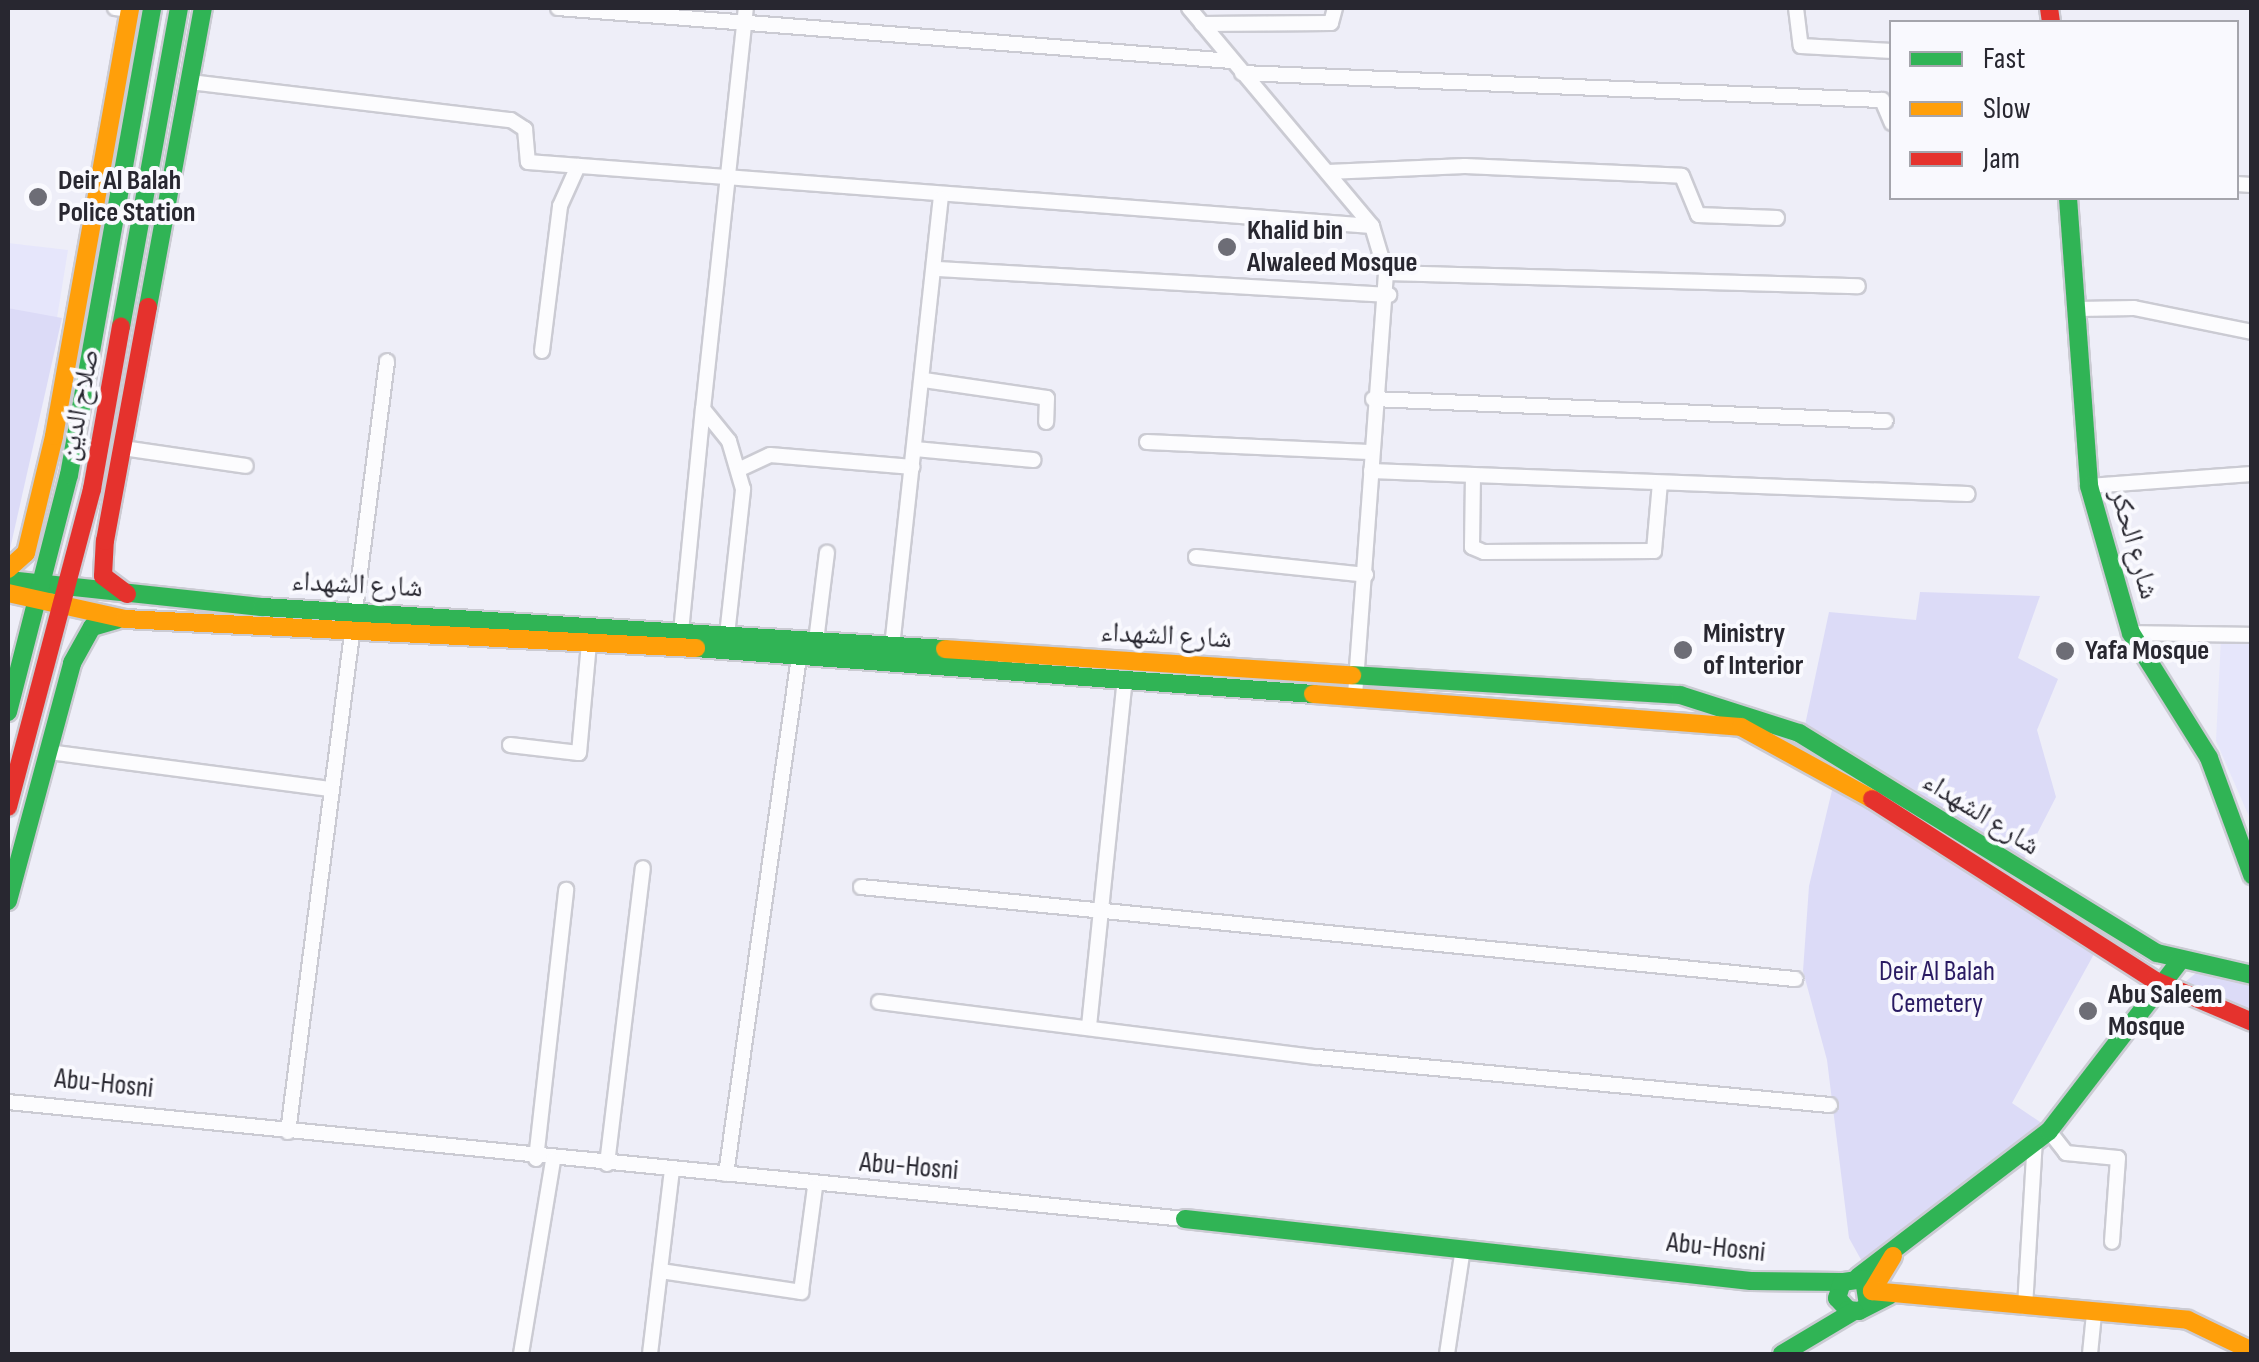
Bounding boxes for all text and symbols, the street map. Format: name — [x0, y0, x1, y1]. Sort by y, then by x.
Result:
legend — [1889, 20, 2239, 200]
text: Fast — [1983, 41, 2025, 77]
text: Slow — [1983, 91, 2031, 127]
text: Jam — [1983, 141, 2020, 177]
place label: Deir Al Balah Police Station — [58, 164, 196, 230]
marker: Deir Al Balah Police Station — [27, 186, 49, 208]
place label: Khalid bin Alwaleed Mosque — [1247, 214, 1418, 280]
marker: Khalid bin Alwaleed Mosque — [1216, 236, 1238, 258]
street label: صلاح الدين — [53, 346, 107, 464]
street label: شارع الحكر — [2102, 485, 2166, 603]
street label: شارع الشهداء — [290, 565, 424, 605]
street label: شارع الشهداء — [1099, 616, 1233, 656]
place label: Ministry of Interior — [1703, 617, 1803, 683]
place label: Yafa Mosque — [2085, 634, 2209, 668]
marker: Ministry of Interior — [1672, 639, 1694, 661]
marker: Yafa Mosque — [2054, 640, 2076, 662]
street label: شارع الشهداء — [1916, 765, 2046, 863]
park label: Deir Al Balah Cemetery — [1879, 955, 1995, 1021]
place label: Abu Saleem Mosque — [2108, 978, 2223, 1044]
marker: Abu Saleem Mosque — [2077, 1000, 2099, 1022]
street label: Abu-Hosni — [53, 1062, 155, 1106]
street label: Abu-Hosni — [858, 1146, 960, 1188]
street label: Abu-Hosni — [1665, 1226, 1767, 1270]

